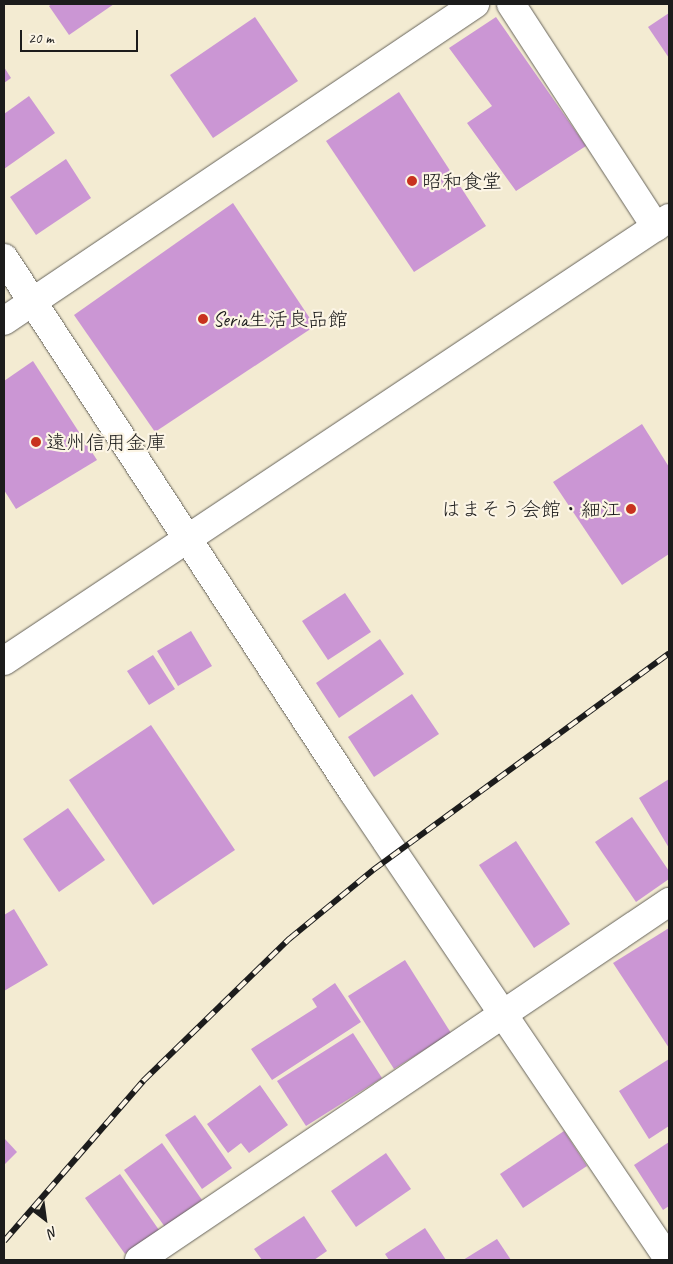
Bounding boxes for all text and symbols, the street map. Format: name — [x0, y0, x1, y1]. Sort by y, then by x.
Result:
scale bar — [22, 20, 140, 52]
text: 20 m — [28, 29, 54, 48]
place label: 昭和食堂 — [422, 169, 502, 193]
marker: 昭和食堂 — [406, 175, 418, 187]
place label: Seria生活良品館 — [213, 307, 348, 331]
marker: Seria生活良品館 — [197, 313, 209, 325]
place label: 遠州信用金庫 — [46, 430, 166, 454]
marker: 遠州信用金庫 — [30, 436, 42, 448]
place label: はまそう会館・細江 — [441, 497, 621, 521]
marker: はまそう会館・細江 — [625, 503, 637, 515]
north arrow — [20, 1194, 70, 1244]
text: N — [45, 1223, 61, 1242]

